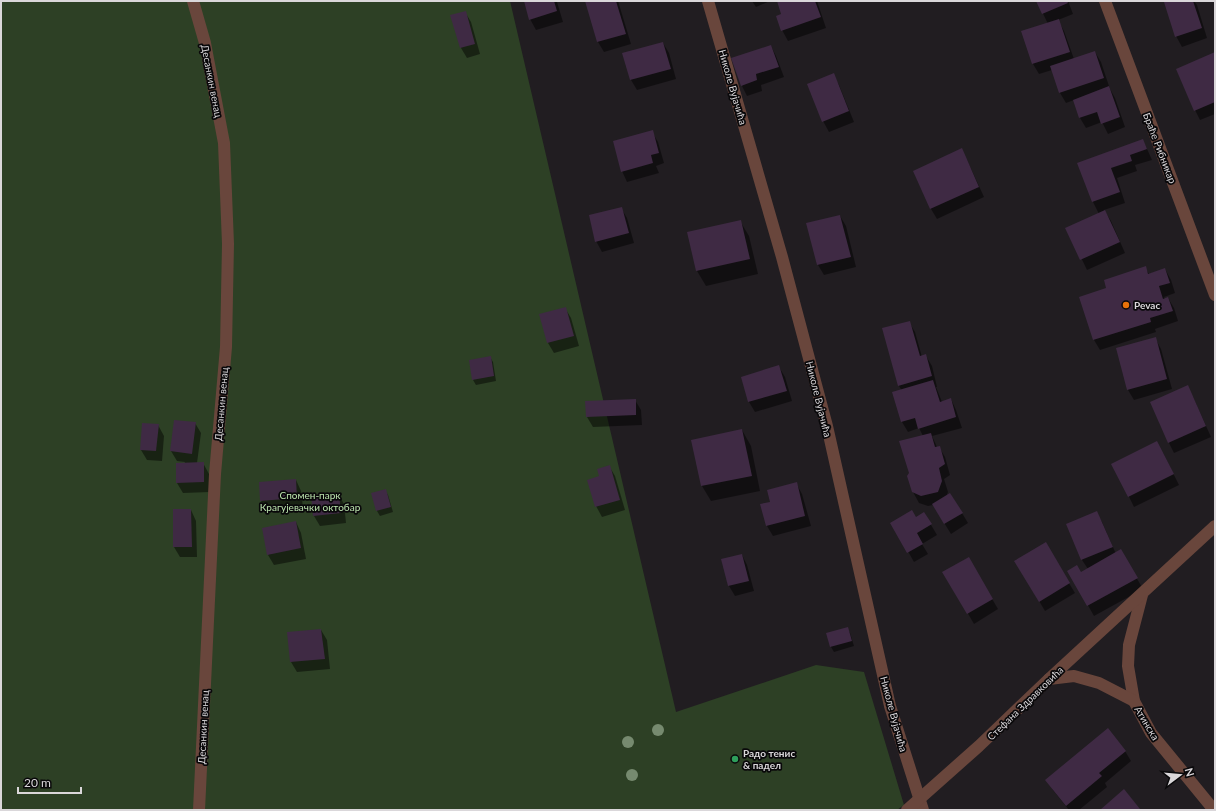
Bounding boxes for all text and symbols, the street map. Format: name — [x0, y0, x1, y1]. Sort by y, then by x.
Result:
street label: Десанкин венац — [199, 43, 225, 119]
street label: Николе Вујачића — [717, 48, 750, 126]
street label: Браће Рибникар — [1141, 111, 1179, 185]
place label: Pevac — [1134, 299, 1160, 311]
marker: Pevac — [1121, 300, 1131, 310]
street label: Николе Вујачића — [804, 360, 834, 438]
street label: Десанкин венац — [212, 367, 230, 441]
park label: Спомен-парк Крагујевачки октобар — [260, 489, 361, 513]
street label: Стефана Здравковића — [985, 664, 1065, 742]
street label: Николе Вујачића — [878, 675, 910, 753]
street label: Десанкин венац — [195, 690, 211, 764]
street label: Атинска — [1132, 704, 1162, 742]
place label: Радо тенис & падел — [743, 747, 795, 771]
marker: Радо тенис & падел — [730, 754, 740, 764]
north arrow — [1160, 755, 1200, 795]
text: N — [1183, 766, 1198, 778]
scale bar — [18, 769, 81, 795]
text: 20 m — [24, 775, 51, 790]

